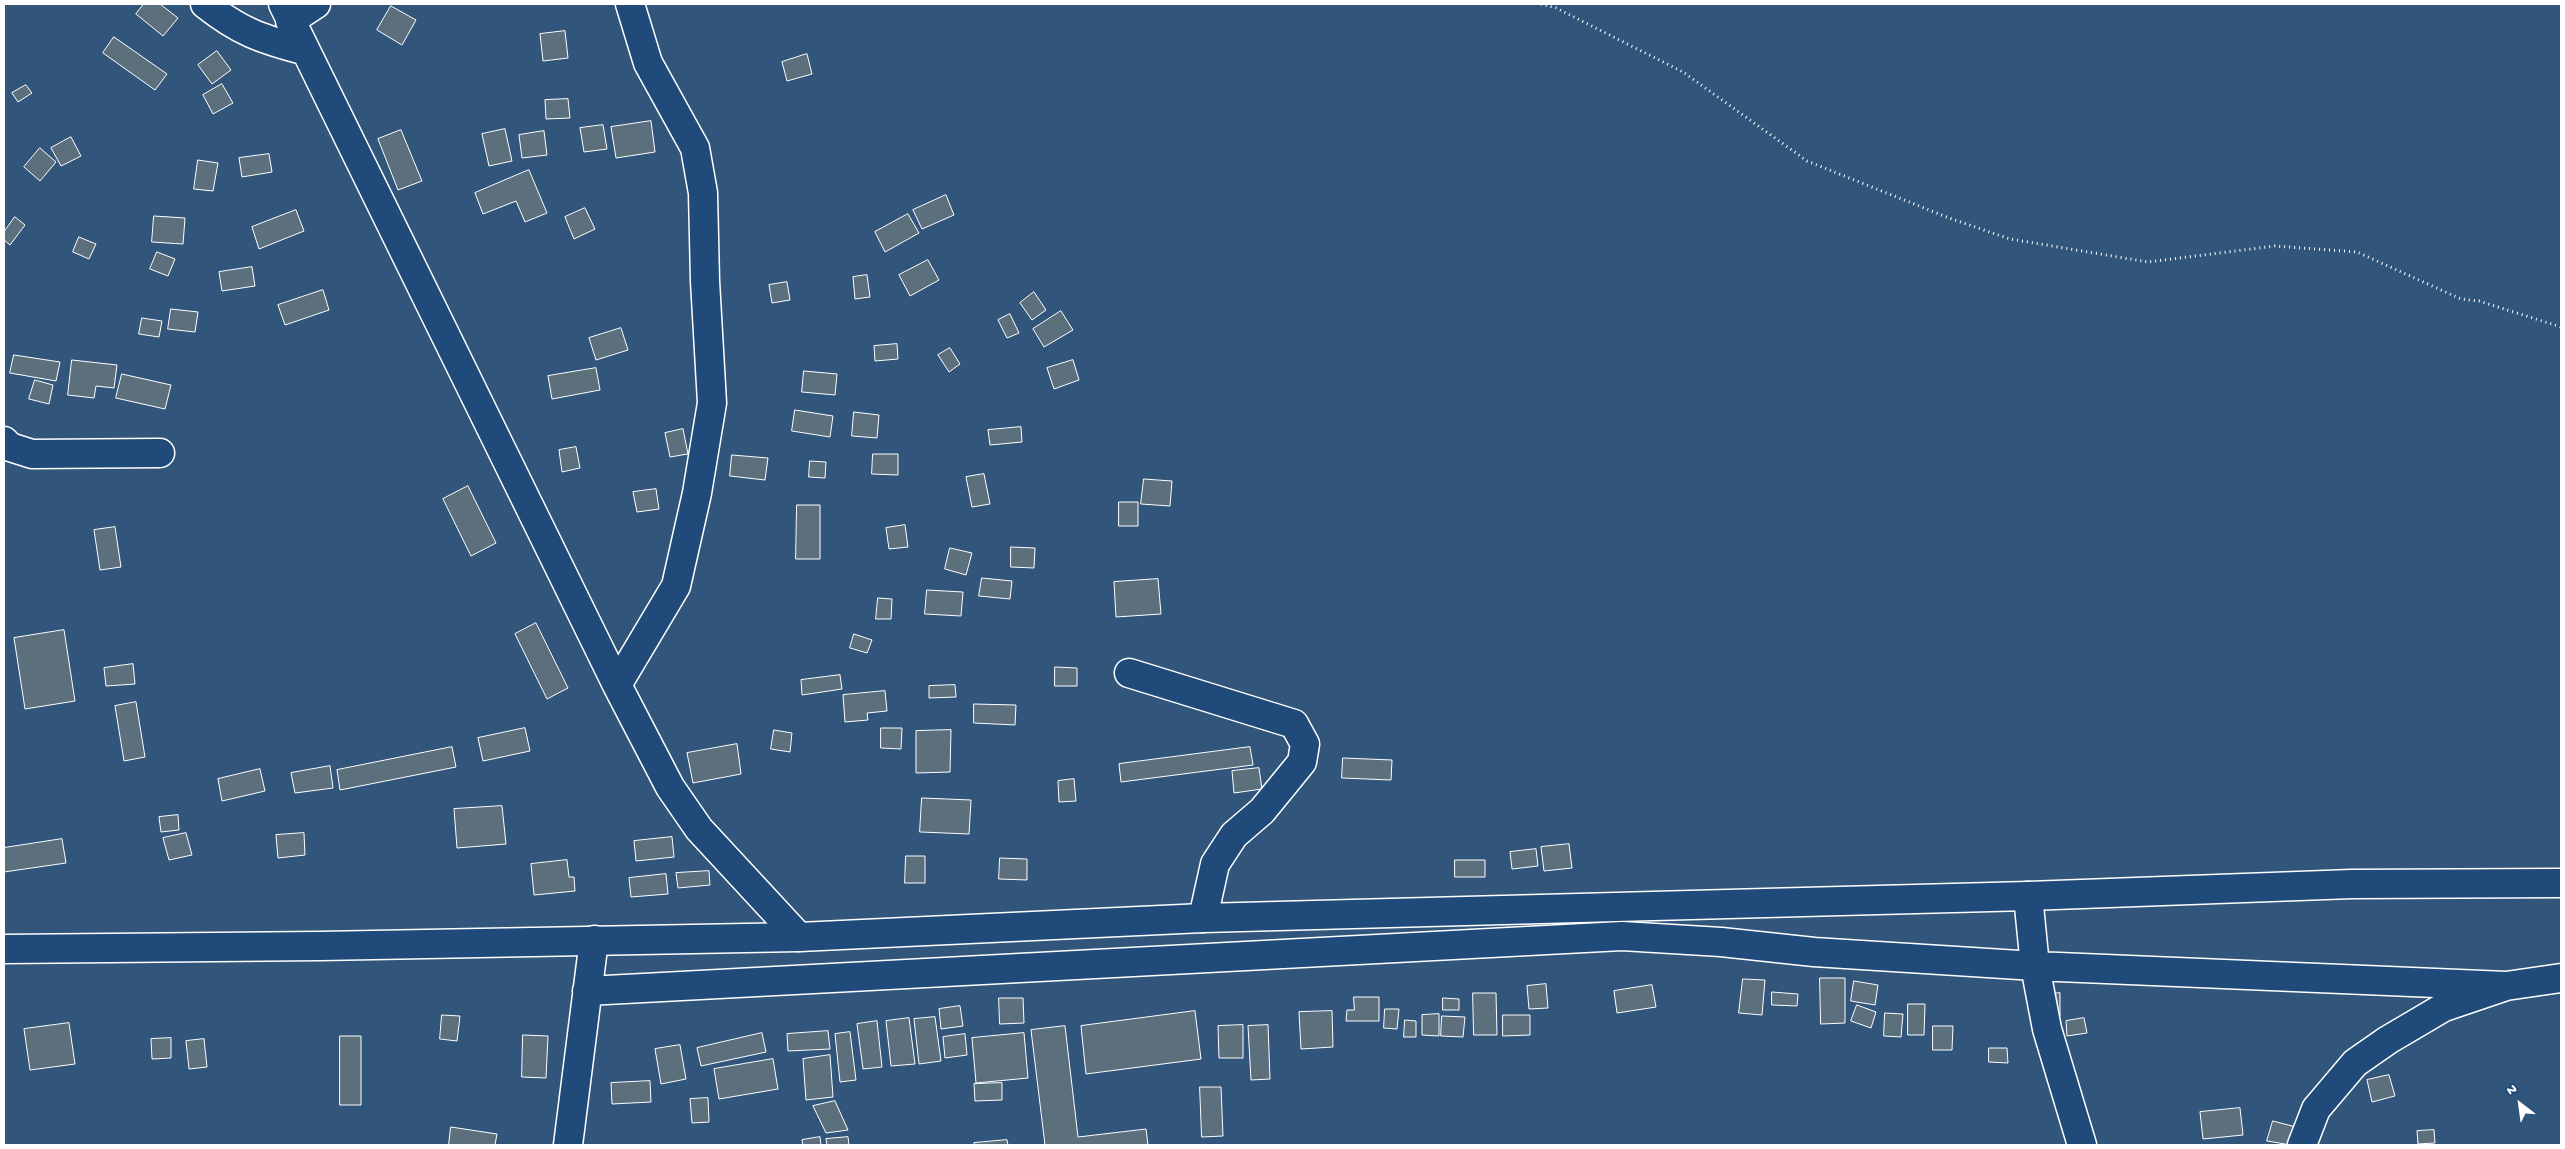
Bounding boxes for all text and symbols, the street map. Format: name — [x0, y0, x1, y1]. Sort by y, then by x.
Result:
north arrow — [2495, 1079, 2545, 1129]
text: N — [2504, 1081, 2520, 1100]

